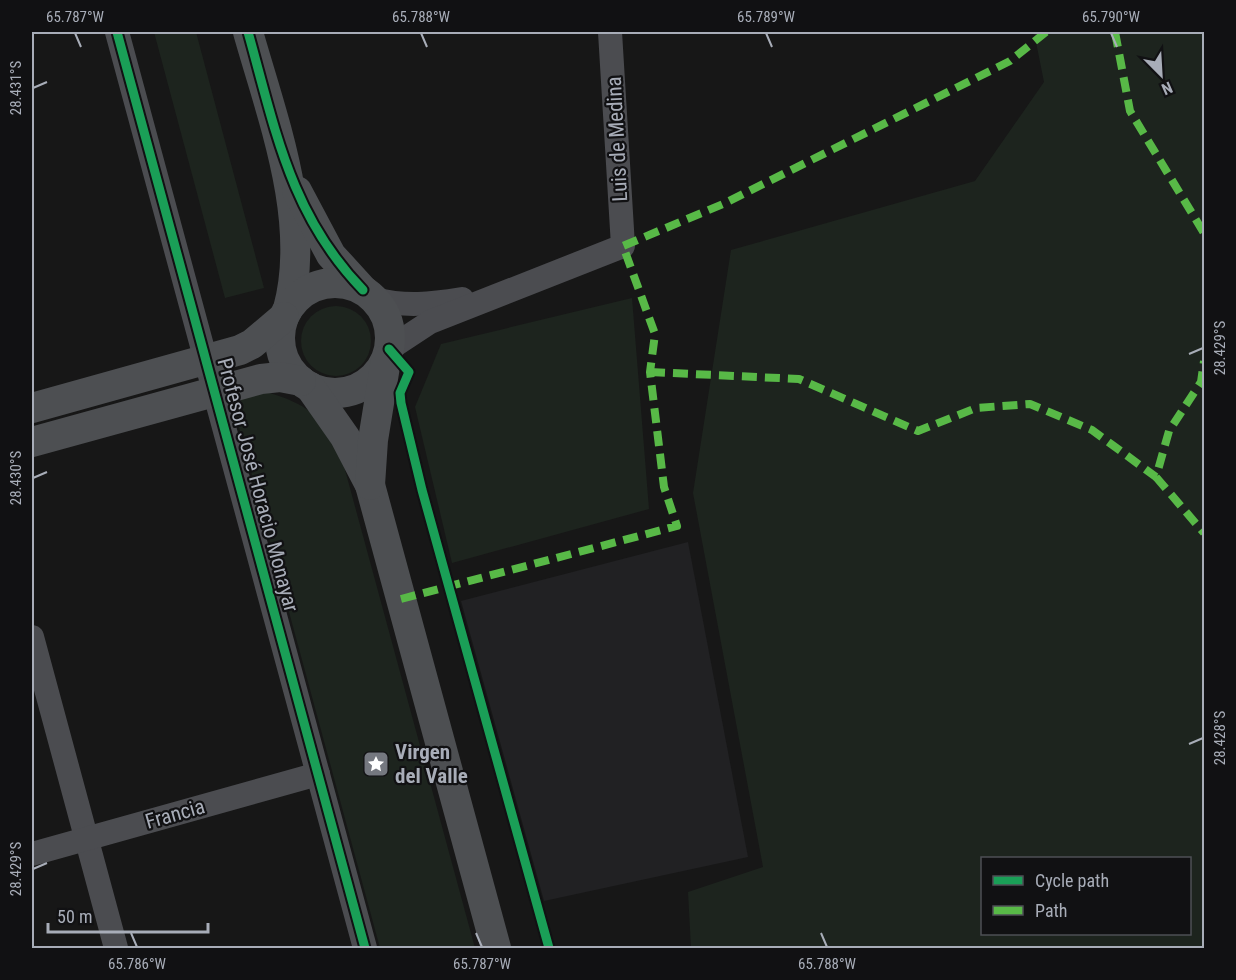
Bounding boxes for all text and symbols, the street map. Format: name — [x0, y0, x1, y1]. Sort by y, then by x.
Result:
text: 65.787°W — [46, 8, 105, 26]
text: 65.788°W — [392, 8, 451, 26]
text: 65.789°W — [737, 8, 796, 26]
text: 65.790°W — [1082, 8, 1141, 26]
north arrow — [1131, 45, 1191, 105]
text: 28.431°S — [7, 61, 25, 115]
street label: Luis de Medina — [602, 76, 632, 202]
text: N — [1159, 78, 1175, 99]
text: 28.429°S — [1211, 321, 1229, 375]
street label: Profesor José Horacio Monayar — [213, 355, 303, 615]
text: 28.430°S — [7, 451, 25, 505]
text: 28.428°S — [1211, 711, 1229, 765]
place label: Virgen del Valle — [395, 740, 468, 788]
place icon: Virgen del Valle — [361, 749, 391, 779]
street label: Francia — [143, 794, 207, 834]
text: 28.429°S — [7, 842, 25, 896]
legend — [981, 857, 1191, 935]
text: Cycle path — [1035, 870, 1109, 891]
scale bar — [48, 896, 208, 934]
text: Path — [1035, 900, 1068, 921]
text: 50 m — [57, 906, 92, 927]
text: 65.786°W — [108, 955, 167, 973]
text: 65.787°W — [453, 955, 512, 973]
text: 65.788°W — [798, 955, 857, 973]

